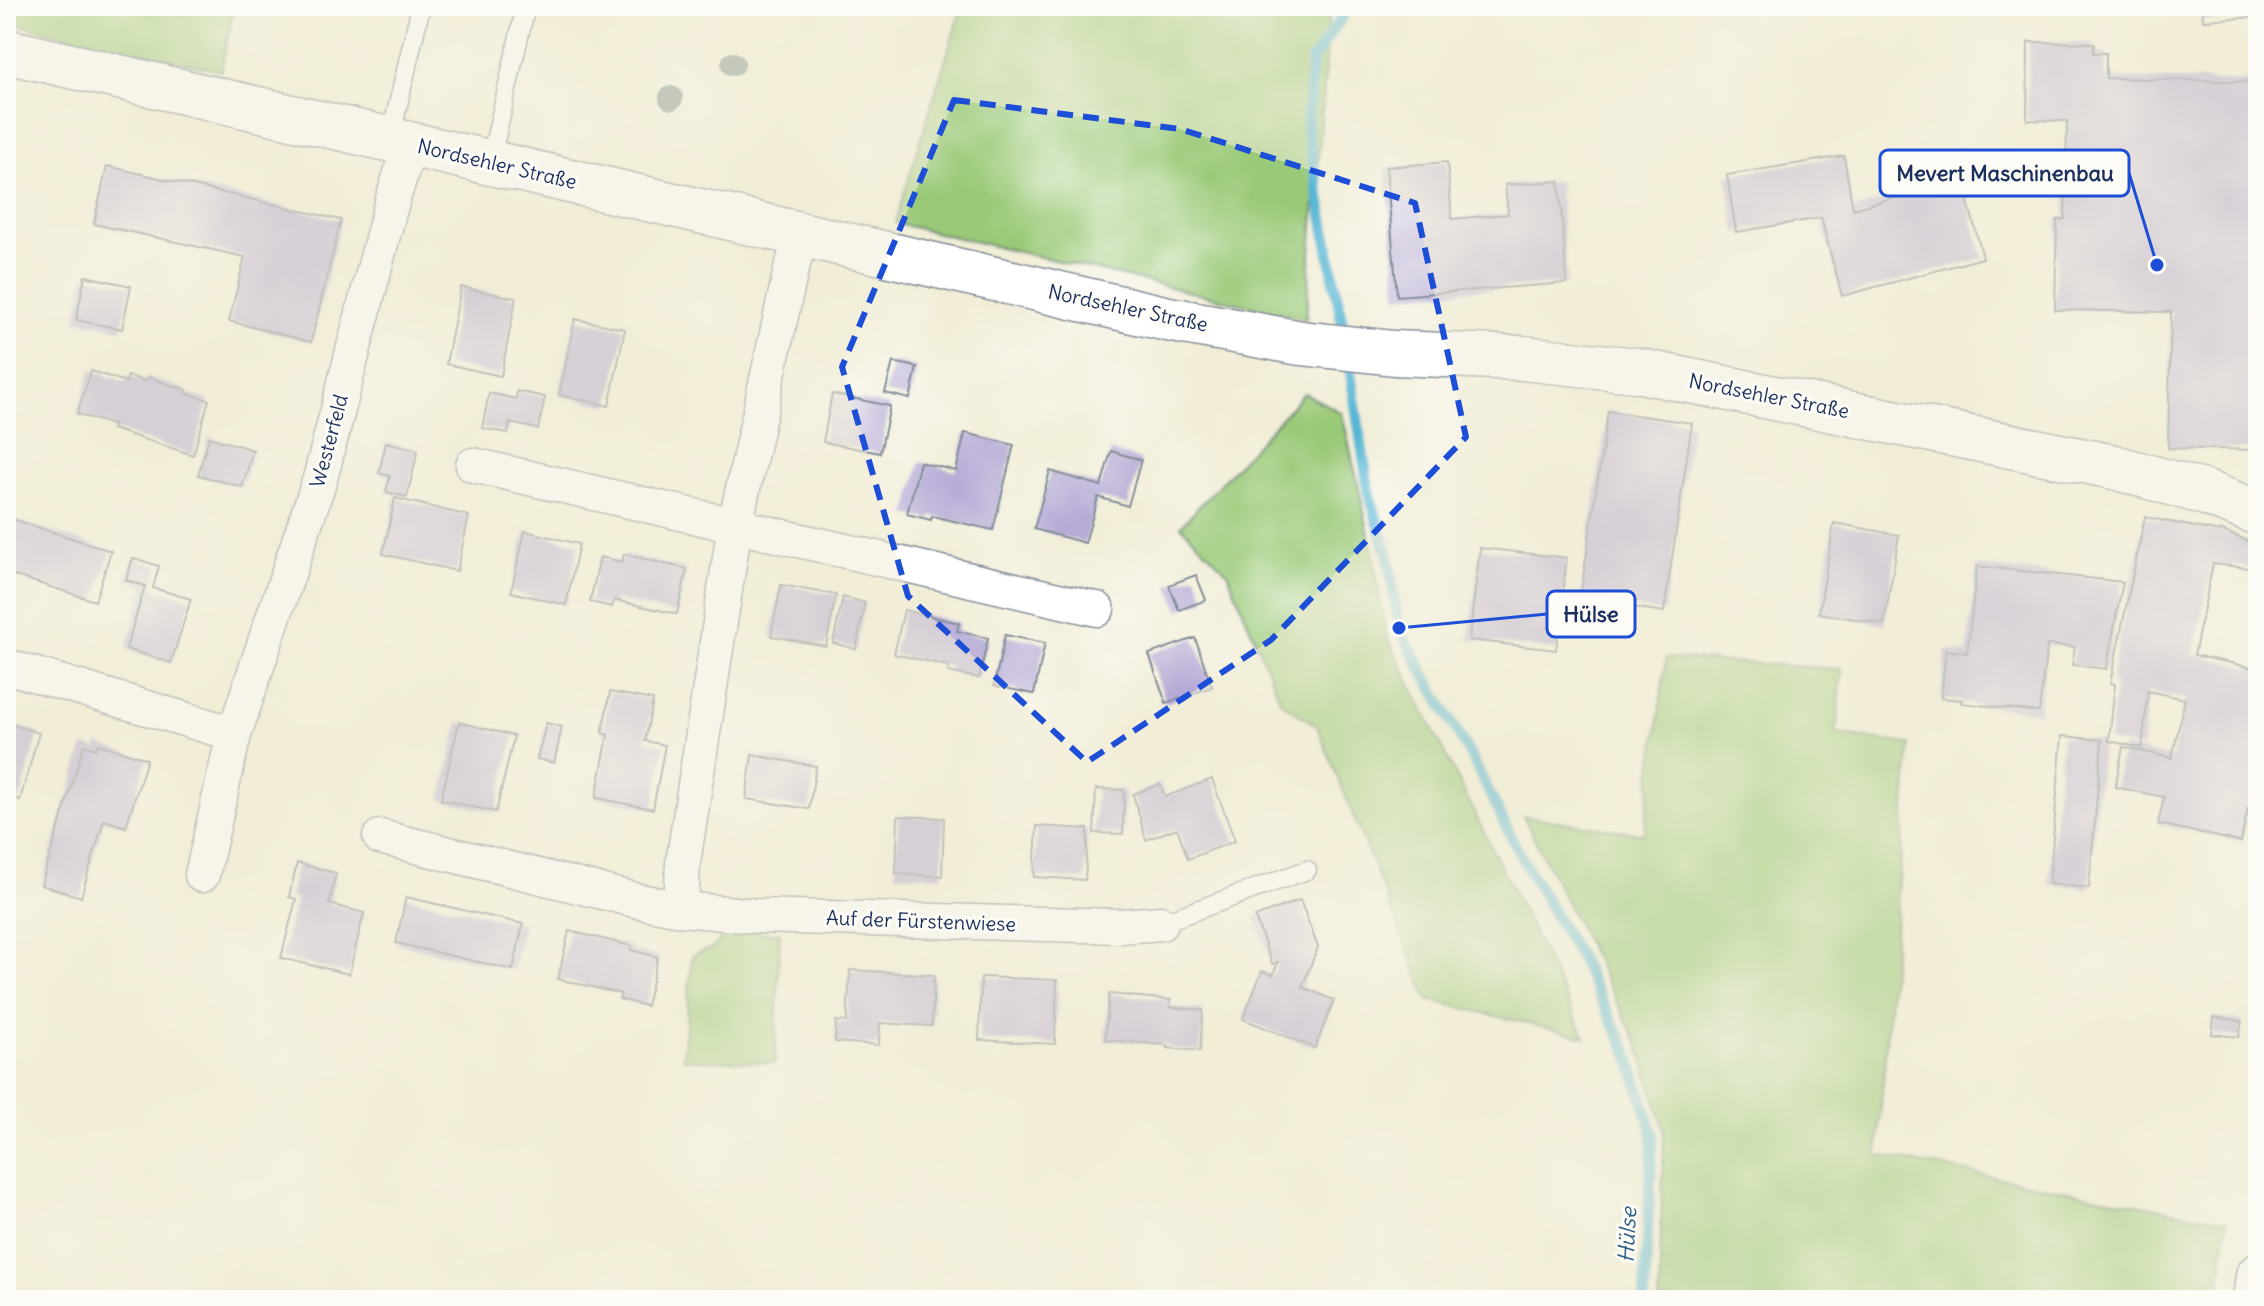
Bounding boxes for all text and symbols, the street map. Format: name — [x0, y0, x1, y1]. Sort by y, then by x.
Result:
street label: Nordsehler Straße — [415, 133, 579, 194]
callout: Mevert Maschinenbau — [1880, 150, 2129, 196]
text: Mevert Maschinenbau — [1896, 159, 2114, 187]
street label: Nordsehler Straße — [1046, 278, 1210, 337]
street label: Nordsehler Straße — [1687, 368, 1851, 423]
street label: Westerfeld — [304, 391, 353, 490]
callout: Hülse — [1547, 591, 1635, 637]
text: Hülse — [1563, 600, 1619, 628]
street label: Auf der Fürstenwiese — [825, 905, 1017, 936]
water label: Hülse — [1612, 1204, 1643, 1263]

